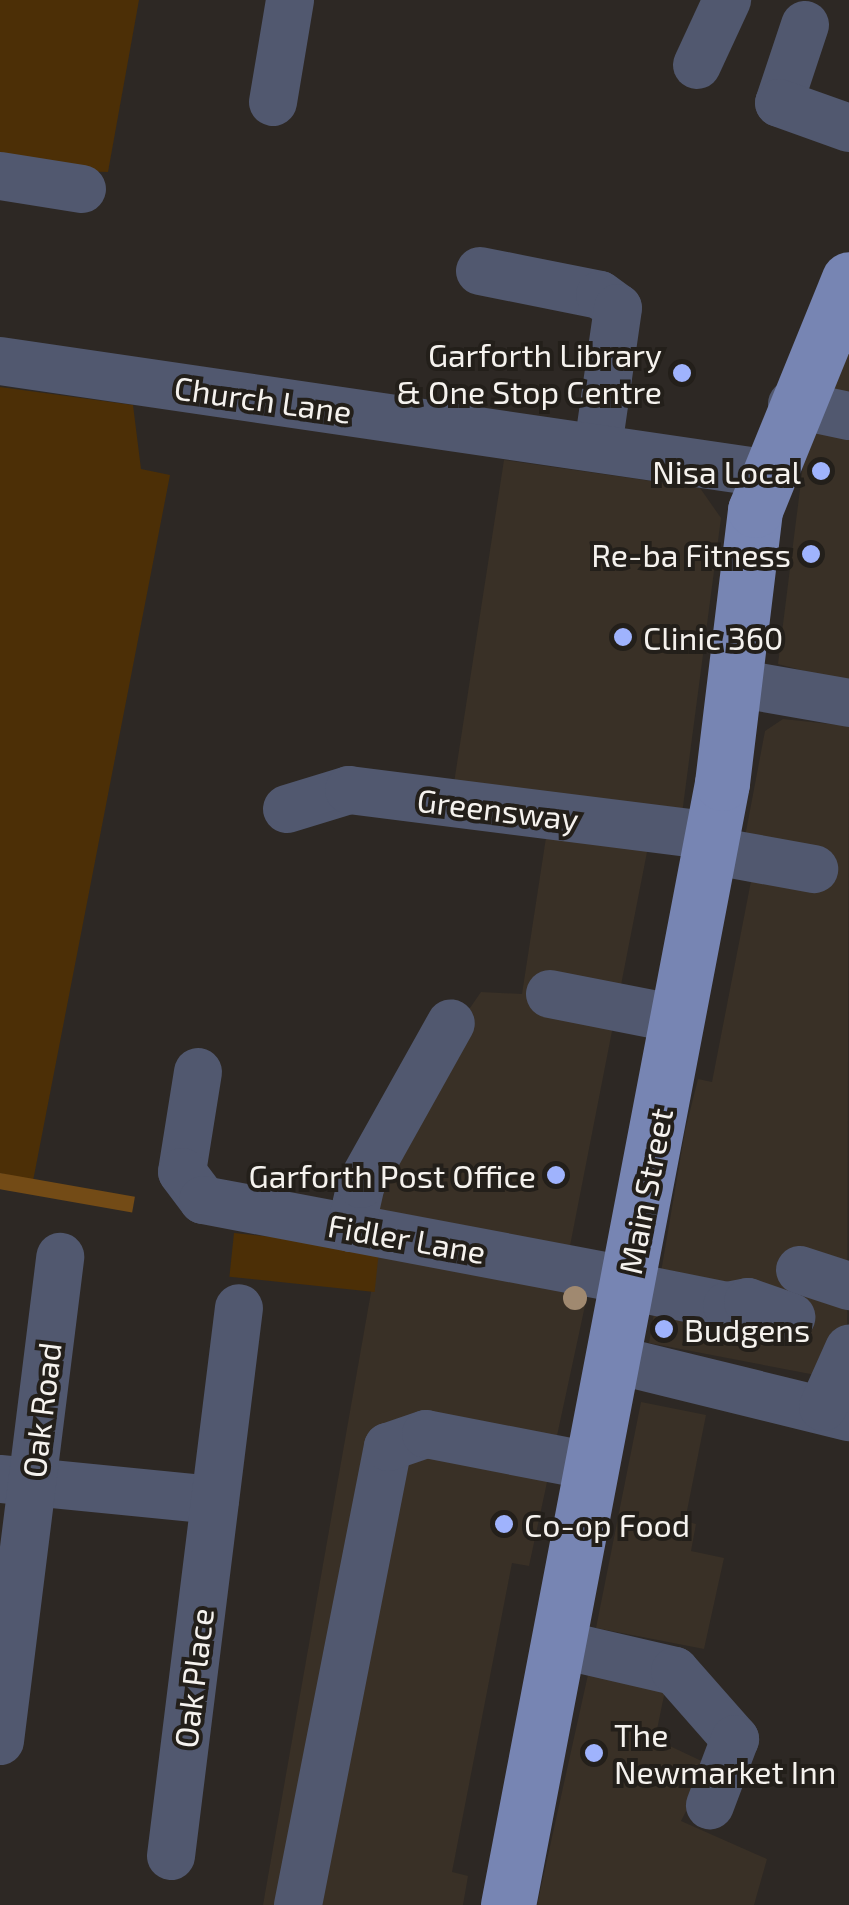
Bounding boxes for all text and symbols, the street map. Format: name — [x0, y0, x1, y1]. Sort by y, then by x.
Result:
place label: Garforth Library & One Stop Centre — [396, 336, 662, 411]
marker: Garforth Library & One Stop Centre — [671, 362, 693, 384]
street label: Church Lane — [172, 368, 354, 430]
place label: Nisa Local — [652, 452, 801, 490]
marker: Nisa Local — [810, 460, 832, 482]
place label: Re-ba Fitness — [591, 535, 791, 573]
marker: Re-ba Fitness — [800, 543, 822, 565]
place label: Clinic 360 — [643, 618, 783, 656]
marker: Clinic 360 — [612, 626, 634, 648]
street label: Greensway — [415, 780, 581, 838]
street label: Main Street — [610, 1105, 680, 1277]
place label: Garforth Post Office — [249, 1156, 536, 1194]
marker: Garforth Post Office — [545, 1164, 567, 1186]
street label: Fidler Lane — [325, 1205, 489, 1271]
place label: Budgens — [684, 1310, 810, 1348]
marker: Budgens — [653, 1318, 675, 1340]
street label: Oak Road — [14, 1340, 68, 1480]
place label: Co-op Food — [524, 1505, 690, 1543]
marker: Co-op Food — [493, 1513, 515, 1535]
street label: Oak Place — [165, 1606, 221, 1750]
place label: The Newmarket Inn — [614, 1716, 836, 1791]
marker: The Newmarket Inn — [583, 1742, 605, 1764]

